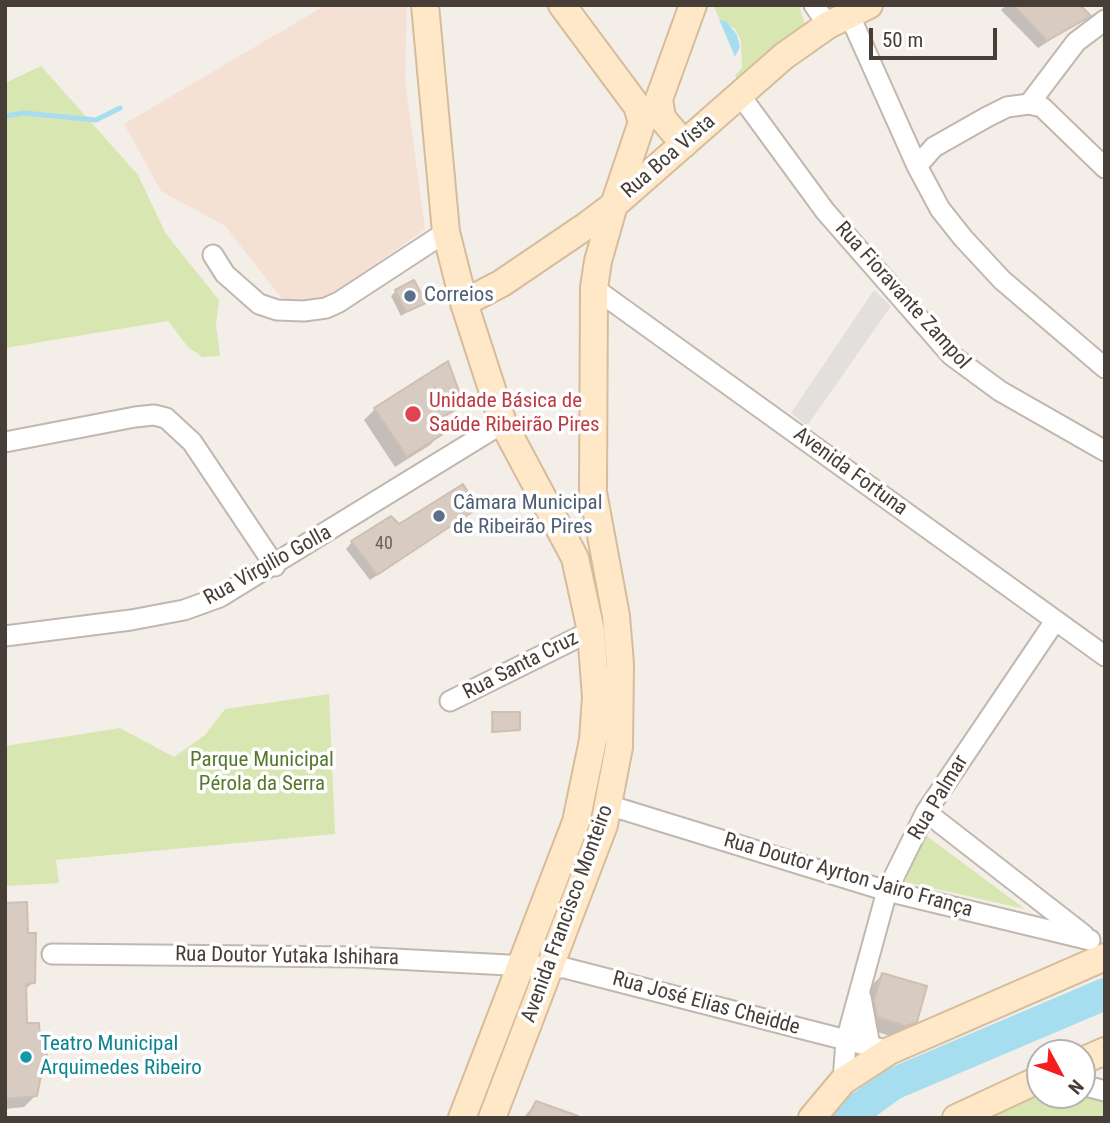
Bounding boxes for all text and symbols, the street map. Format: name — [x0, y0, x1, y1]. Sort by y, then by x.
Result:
scale bar — [872, 14, 1000, 58]
text: 50 m — [882, 28, 923, 52]
street label: Rua Boa Vista — [617, 110, 721, 204]
street label: Rua Fioravante Zampol — [829, 217, 975, 375]
place label: Correios — [424, 283, 494, 309]
marker: Correios — [402, 288, 418, 304]
place label: Unidade Básica de Saúde Ribeirão Pires — [429, 389, 600, 439]
marker: Unidade Básica de Saúde Ribeirão Pires — [403, 404, 423, 424]
street label: Avenida Fortuna — [788, 422, 912, 522]
place label: Câmara Municipal de Ribeirão Pires — [453, 491, 602, 541]
marker: Câmara Municipal de Ribeirão Pires — [431, 508, 447, 524]
street label: Rua Virgilio Golla — [200, 521, 336, 611]
house number: 40 — [375, 533, 393, 555]
street label: Rua Santa Cruz — [459, 626, 583, 706]
park label: Parque Municipal Pérola da Serra — [190, 748, 334, 798]
street label: Rua Palmar — [904, 751, 974, 845]
street label: Avenida Francisco Monteiro — [517, 802, 619, 1026]
street label: Rua Doutor Ayrton Jairo França — [721, 828, 975, 924]
street label: Rua Doutor Yutaka Ishihara — [175, 942, 399, 972]
street label: Rua José Elias Cheidde — [610, 967, 802, 1041]
place label: Teatro Municipal Arquimedes Ribeiro — [40, 1032, 202, 1082]
north arrow — [1026, 1039, 1096, 1109]
marker: Teatro Municipal Arquimedes Ribeiro — [18, 1049, 34, 1065]
text: N — [1063, 1075, 1088, 1099]

